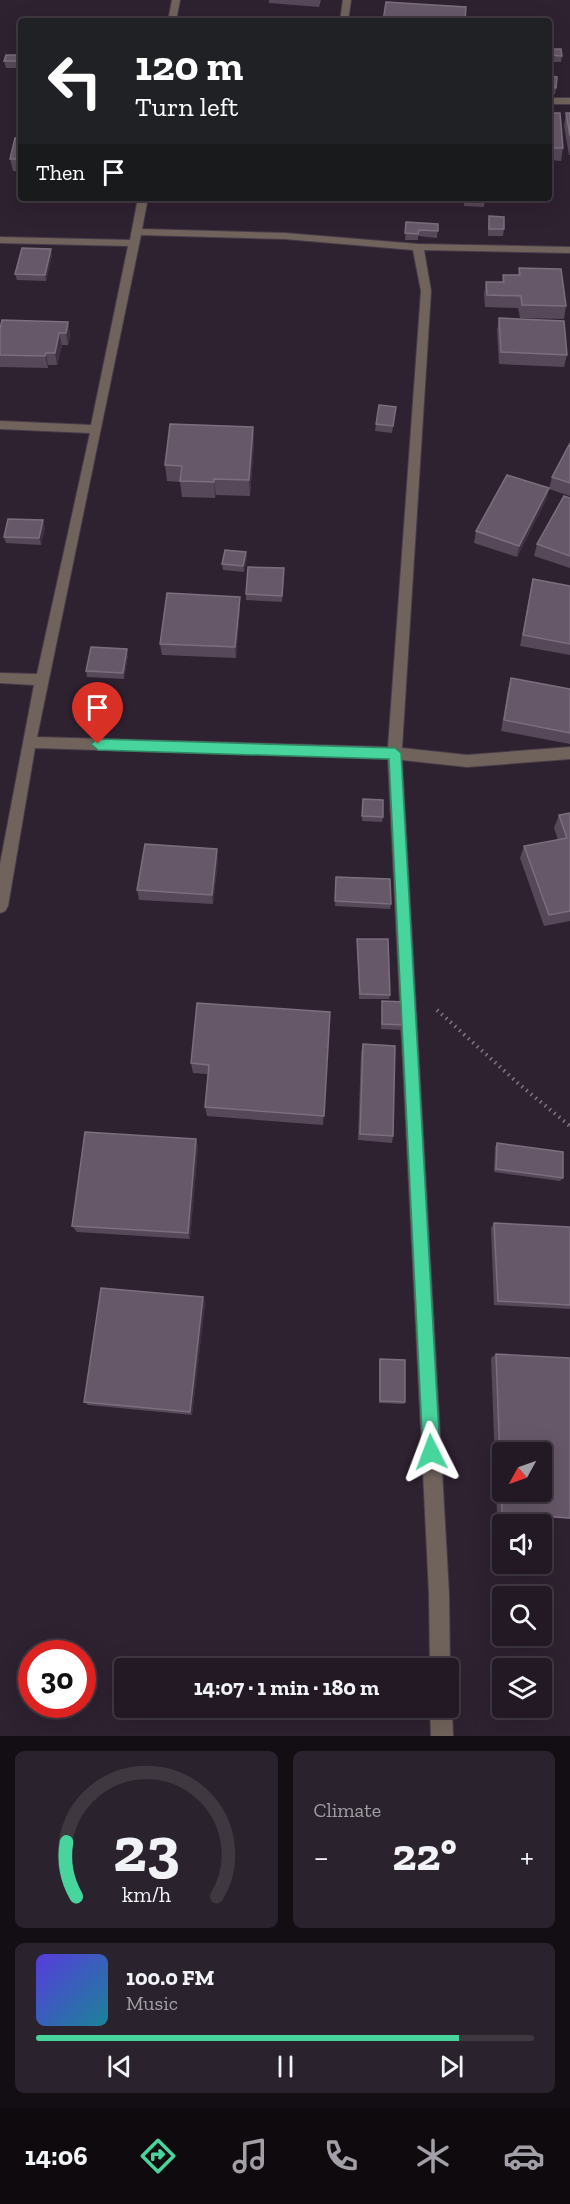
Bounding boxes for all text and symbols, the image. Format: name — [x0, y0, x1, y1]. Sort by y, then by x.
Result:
text: 120 m — [135, 40, 243, 91]
icon: left — [36, 42, 114, 120]
text: Turn left — [135, 91, 238, 123]
icon: arrive — [97, 156, 130, 189]
text: Then — [36, 159, 85, 186]
pin — [72, 682, 123, 744]
icon: arrive — [81, 691, 114, 724]
position arrow — [399, 1420, 463, 1484]
north arrow — [492, 1442, 552, 1502]
map controls — [492, 1442, 552, 1718]
button: sound — [492, 1514, 552, 1574]
button: search — [492, 1586, 552, 1646]
speed limit sign: 30 — [18, 1640, 96, 1718]
button: layers — [492, 1658, 552, 1718]
text: 14:07 · 1 min · 180 m — [194, 1674, 379, 1701]
text: Climate — [314, 1798, 381, 1822]
text: 23 — [113, 1812, 180, 1887]
text: 22° — [392, 1828, 457, 1882]
text: − — [314, 1837, 329, 1876]
text: + — [520, 1837, 534, 1876]
text: km/h — [122, 1882, 171, 1907]
text: 100.0 FM — [126, 1964, 214, 1991]
text: Music — [126, 1991, 178, 2015]
icon: previous — [103, 2050, 136, 2083]
icon: pause — [269, 2050, 302, 2083]
icon: next — [435, 2050, 468, 2083]
icon: directions — [137, 2135, 179, 2177]
icon: music — [229, 2135, 271, 2177]
icon: phone — [320, 2135, 362, 2177]
icon: climate — [412, 2135, 454, 2177]
icon: car — [503, 2135, 545, 2177]
text: 14:06 — [25, 2140, 88, 2172]

